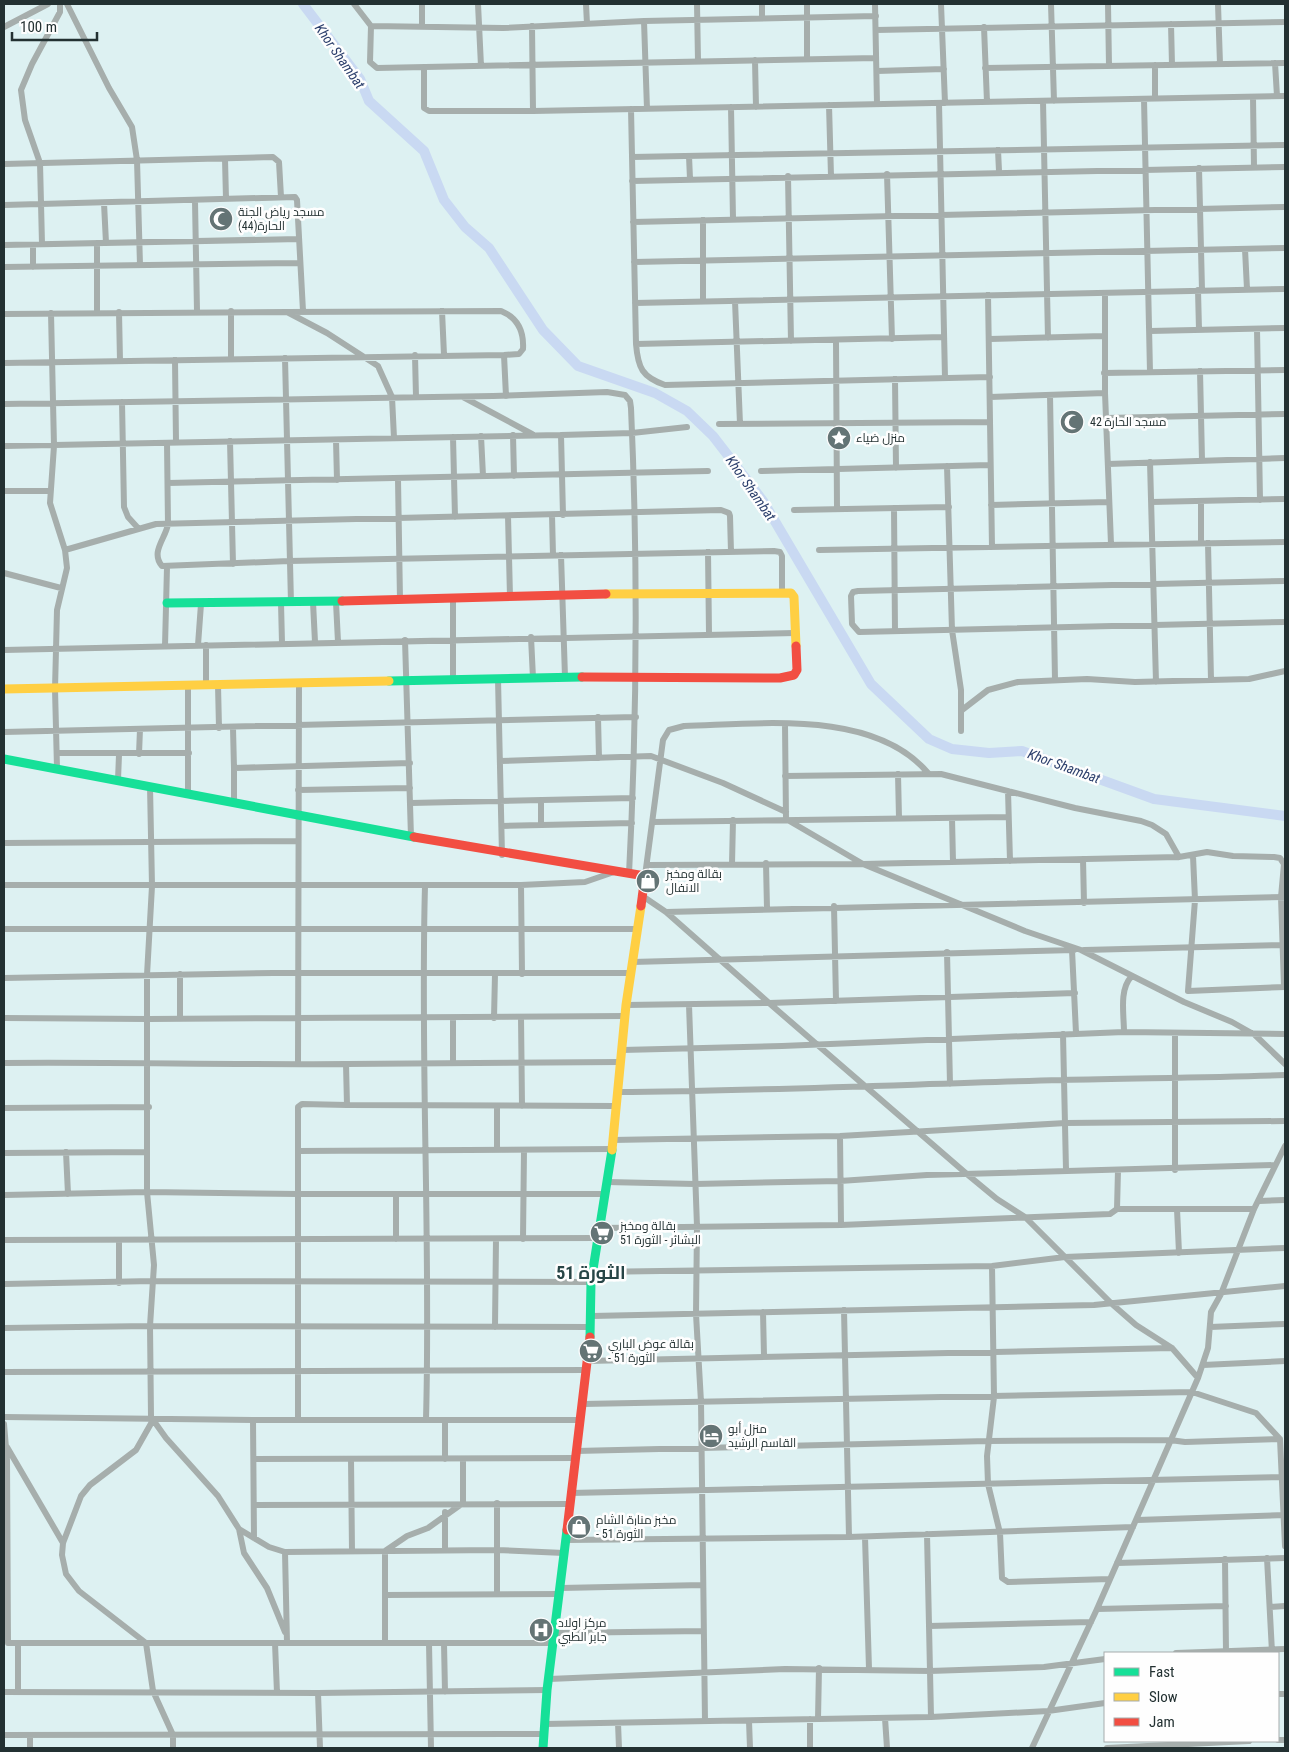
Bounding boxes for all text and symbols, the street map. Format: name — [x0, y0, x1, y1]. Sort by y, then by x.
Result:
scale bar — [12, 10, 98, 42]
text: 100 m — [20, 18, 57, 36]
water label: Khor Shambat — [312, 20, 369, 92]
place label: مسجد رياض الجنة الحارة(44) — [238, 205, 325, 233]
mosque icon: مسجد رياض الجنة الحارة(44) — [208, 206, 234, 232]
mosque icon: مسجد الحارة 42 — [1059, 409, 1085, 435]
place label: مسجد الحارة 42 — [1090, 415, 1167, 429]
place icon: منزل ضياء — [826, 425, 852, 451]
place label: منزل ضياء — [856, 431, 905, 445]
water label: Khor Shambat — [723, 452, 780, 524]
water label: Khor Shambat — [1026, 746, 1103, 787]
place label: بقالة ومخبز الانفال — [665, 867, 722, 895]
shop icon: بقالة ومخبز الانفال — [635, 868, 661, 894]
place label: بقالة ومخبز البشائر - الثورة 51 — [619, 1219, 701, 1247]
supermarket icon: بقالة ومخبز البشائر - الثورة 51 — [589, 1220, 615, 1246]
district label: الثورة 51 — [556, 1262, 626, 1284]
place label: بقالة عوض الباري - الثورة 51 — [608, 1337, 694, 1365]
supermarket icon: بقالة عوض الباري - الثورة 51 — [578, 1338, 604, 1364]
place label: منزل أبو القاسم الرشيد — [728, 1421, 796, 1451]
hotel icon: منزل أبو القاسم الرشيد — [698, 1423, 724, 1449]
place label: مخبز منارة الشام - الثورة 51 — [596, 1513, 676, 1541]
shop icon: مخبز منارة الشام - الثورة 51 — [566, 1514, 592, 1540]
place label: مركز اولاد جابر الطبي — [558, 1616, 607, 1647]
hospital icon: مركز اولاد جابر الطبي — [528, 1617, 554, 1643]
legend — [1104, 1652, 1279, 1742]
text: Fast — [1149, 1663, 1174, 1681]
text: Slow — [1149, 1688, 1178, 1706]
text: Jam — [1149, 1713, 1175, 1731]

